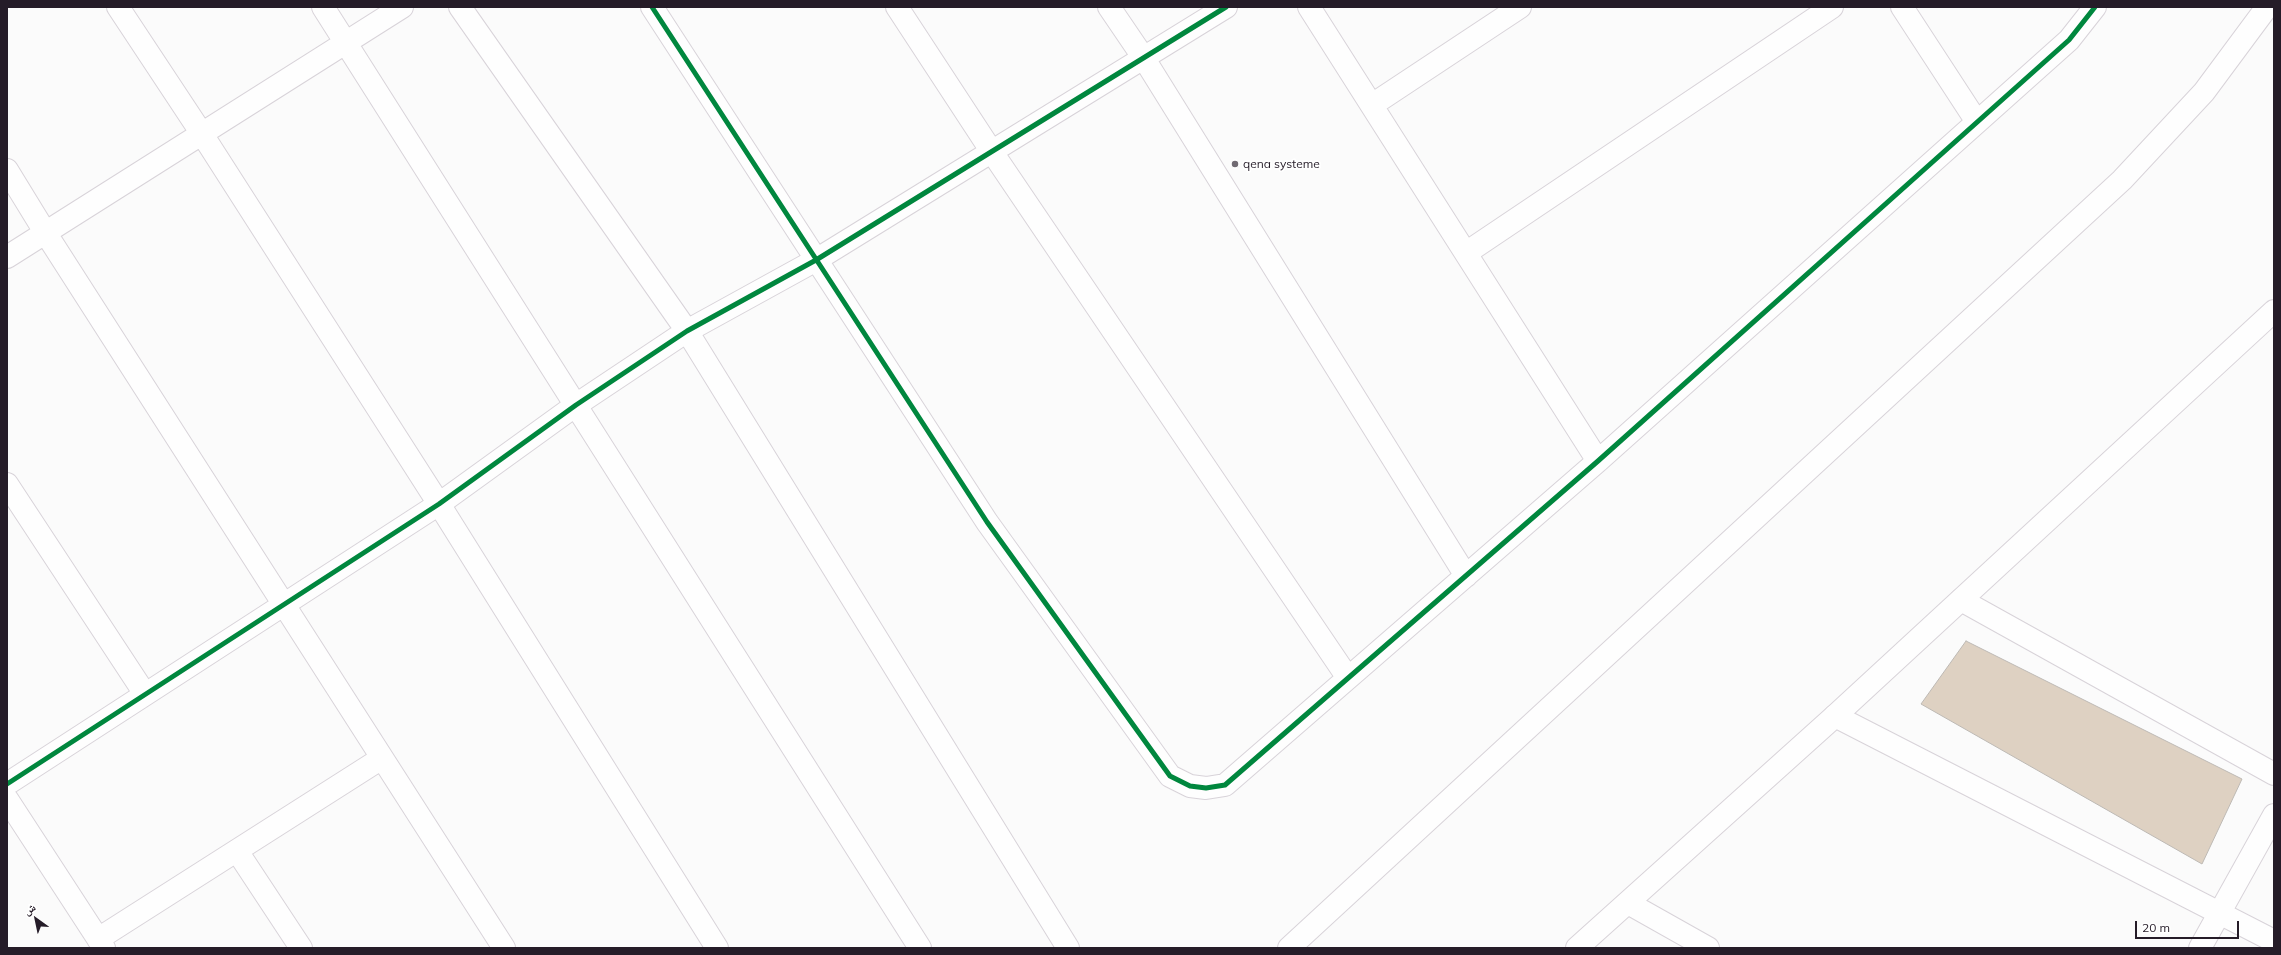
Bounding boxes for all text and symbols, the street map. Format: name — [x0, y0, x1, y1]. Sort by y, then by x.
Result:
place label: qena systeme — [1243, 157, 1320, 171]
marker: qena systeme — [1230, 159, 1240, 169]
north arrow — [16, 899, 56, 939]
text: ش — [21, 900, 38, 918]
scale bar — [2137, 913, 2241, 939]
text: 20 m — [2142, 920, 2170, 935]

